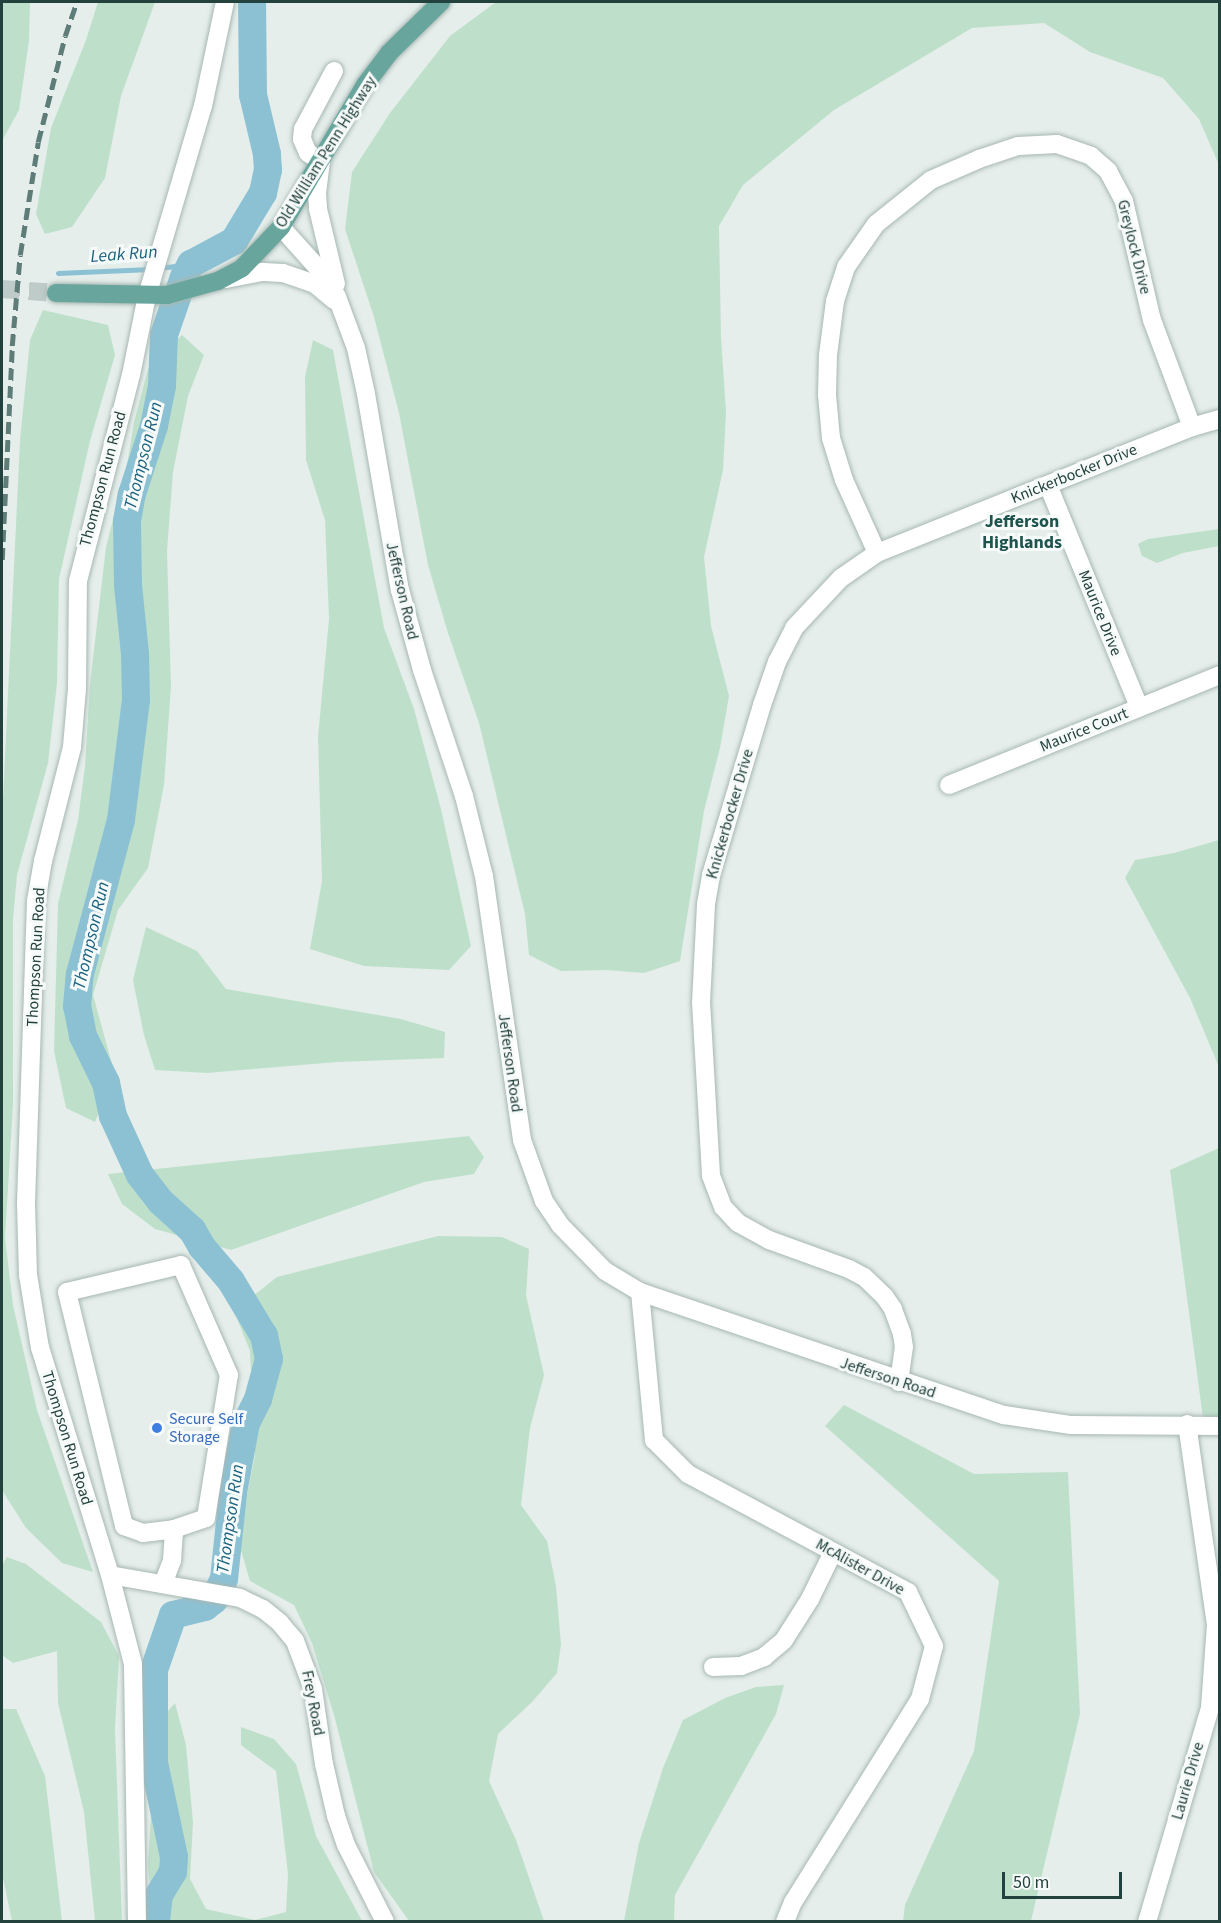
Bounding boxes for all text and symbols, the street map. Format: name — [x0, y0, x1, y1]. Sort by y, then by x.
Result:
street label: Old William Penn Highway — [271, 73, 381, 231]
street label: Greylock Drive — [1113, 198, 1155, 296]
water label: Leak Run — [90, 242, 158, 268]
water label: Thompson Run — [120, 400, 168, 512]
street label: Thompson Run Road — [76, 409, 130, 549]
street label: Knickerbocker Drive — [1008, 440, 1140, 508]
district label: Jefferson Highlands — [982, 512, 1062, 554]
street label: Jefferson Road — [381, 540, 423, 642]
street label: Maurice Drive — [1074, 567, 1126, 659]
street label: Maurice Court — [1037, 704, 1131, 756]
street label: Knickerbocker Drive — [702, 747, 758, 881]
water label: Thompson Run — [69, 880, 115, 992]
street label: Thompson Run Road — [23, 887, 49, 1027]
street label: Jefferson Road — [494, 1012, 526, 1114]
street label: Jefferson Road — [838, 1353, 938, 1403]
street label: Thompson Run Road — [37, 1368, 97, 1508]
place label: Secure Self Storage — [169, 1409, 243, 1447]
marker: Secure Self Storage — [150, 1421, 164, 1435]
water label: Thompson Run — [213, 1463, 249, 1575]
street label: McAlister Drive — [812, 1535, 908, 1599]
street label: Frey Road — [297, 1669, 329, 1737]
street label: Laurie Drive — [1168, 1740, 1208, 1822]
scale bar — [1005, 1860, 1125, 1898]
text: 50 m — [1013, 1870, 1049, 1895]

